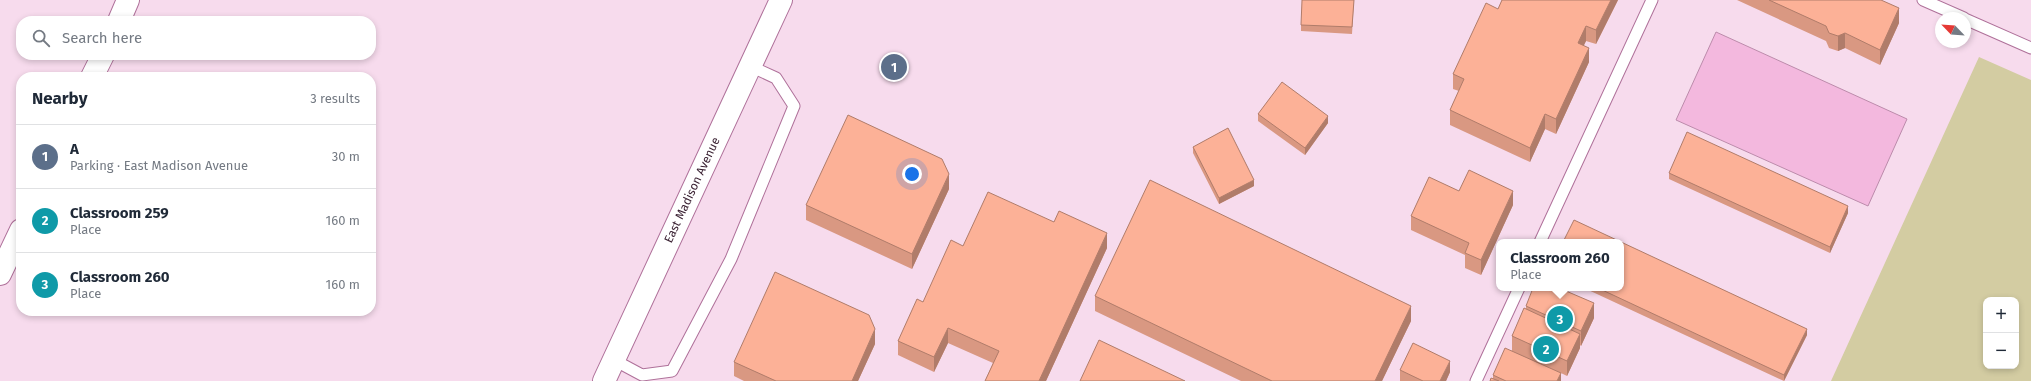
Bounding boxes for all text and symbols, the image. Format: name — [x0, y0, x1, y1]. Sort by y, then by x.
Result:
north arrow — [1935, 12, 1971, 48]
search box — [16, 16, 376, 60]
icon: search — [30, 27, 52, 49]
text: Search here — [62, 29, 142, 47]
pin: 1 — [881, 52, 907, 82]
text: Nearby — [32, 88, 87, 109]
text: 3 results — [310, 91, 360, 106]
street label: East Madison Avenue — [661, 135, 723, 245]
text: A — [70, 140, 79, 158]
text: 1 — [42, 149, 48, 164]
text: 30 m — [332, 149, 360, 164]
text: Parking · East Madison Avenue — [70, 158, 248, 173]
your location — [902, 164, 922, 184]
text: Classroom 259 — [70, 204, 169, 222]
text: 2 — [42, 213, 48, 228]
text: 160 m — [326, 213, 360, 228]
text: Place — [70, 222, 101, 237]
popup — [1496, 239, 1624, 291]
text: Classroom 260 — [1510, 249, 1610, 267]
text: Place — [1510, 267, 1541, 282]
text: Classroom 260 — [70, 268, 170, 286]
text: 3 — [42, 277, 48, 292]
text: 160 m — [326, 277, 360, 292]
text: Place — [70, 286, 101, 301]
map controls — [1983, 297, 2019, 369]
button: + — [1983, 297, 2019, 333]
pin: 3 — [1547, 304, 1573, 334]
button: − — [1983, 333, 2019, 369]
pin: 2 — [1533, 334, 1559, 364]

